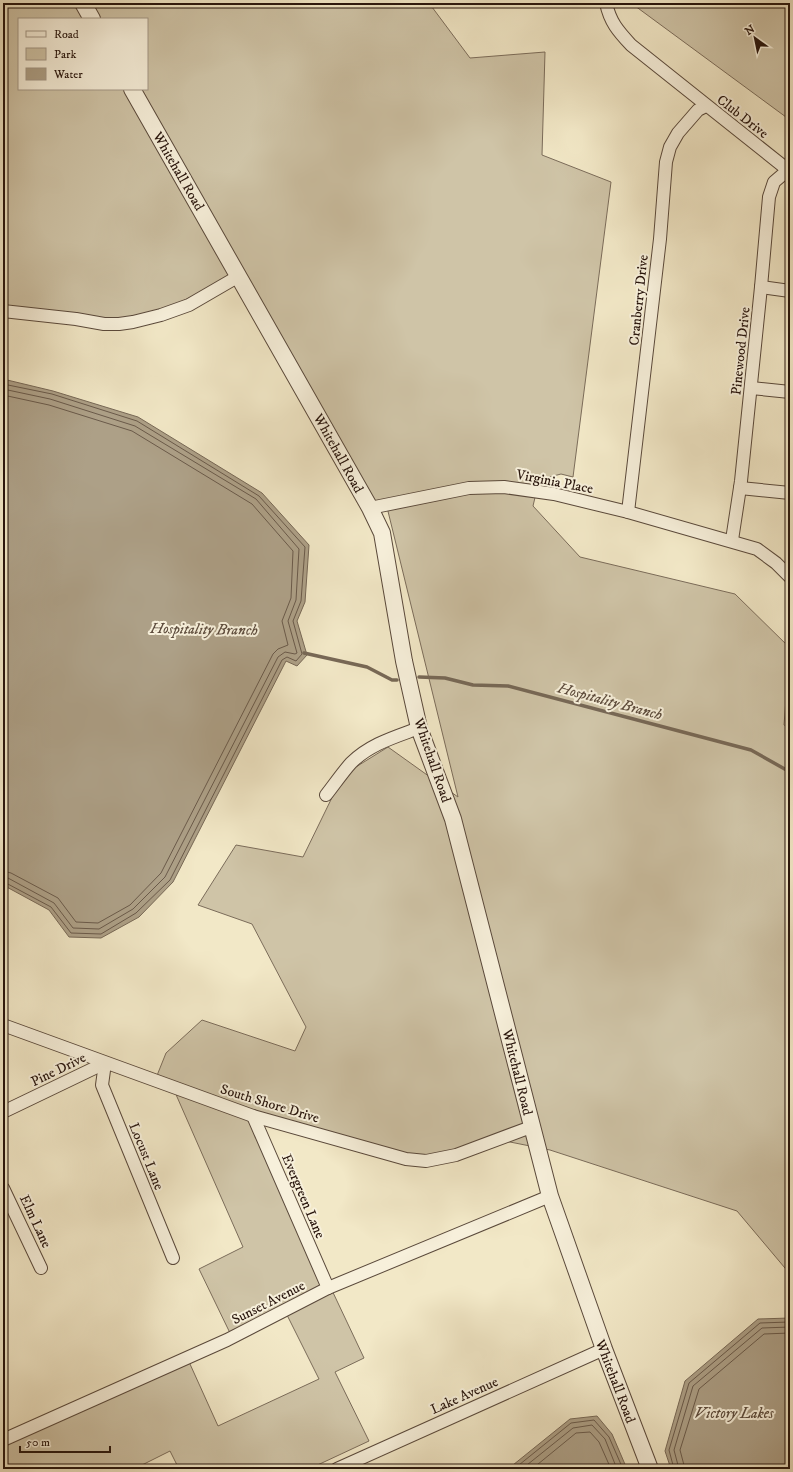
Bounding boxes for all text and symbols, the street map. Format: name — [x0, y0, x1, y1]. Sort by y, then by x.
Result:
legend — [18, 18, 148, 90]
north arrow — [735, 18, 775, 58]
text: N — [742, 22, 758, 39]
text: Road — [54, 27, 79, 42]
text: Park — [54, 47, 76, 62]
text: Water — [53, 67, 83, 82]
street label: Club Drive — [713, 91, 772, 143]
street label: Whitehall Road — [148, 128, 208, 214]
street label: Cranberry Drive — [625, 254, 653, 346]
street label: Pinewood Drive — [727, 306, 755, 396]
street label: Whitehall Road — [308, 410, 367, 496]
street label: Virginia Place — [514, 466, 595, 498]
water label: Hospitality Branch — [149, 619, 258, 640]
water label: Hospitality Branch — [554, 678, 665, 725]
street label: Whitehall Road — [409, 715, 455, 805]
street label: Whitehall Road — [497, 1026, 536, 1117]
street label: Pine Drive — [28, 1049, 89, 1091]
street label: South Shore Drive — [218, 1080, 321, 1128]
street label: Locust Lane — [124, 1120, 168, 1193]
street label: Evergreen Lane — [277, 1152, 329, 1241]
street label: Elm Lane — [15, 1192, 55, 1251]
street label: Sunset Avenue — [229, 1277, 308, 1329]
street label: Whitehall Road — [591, 1336, 639, 1426]
street label: Lake Avenue — [428, 1373, 501, 1419]
water label: Victory Lakes — [695, 1404, 774, 1423]
scale bar — [20, 1428, 110, 1454]
text: 50 m — [26, 1435, 50, 1450]

